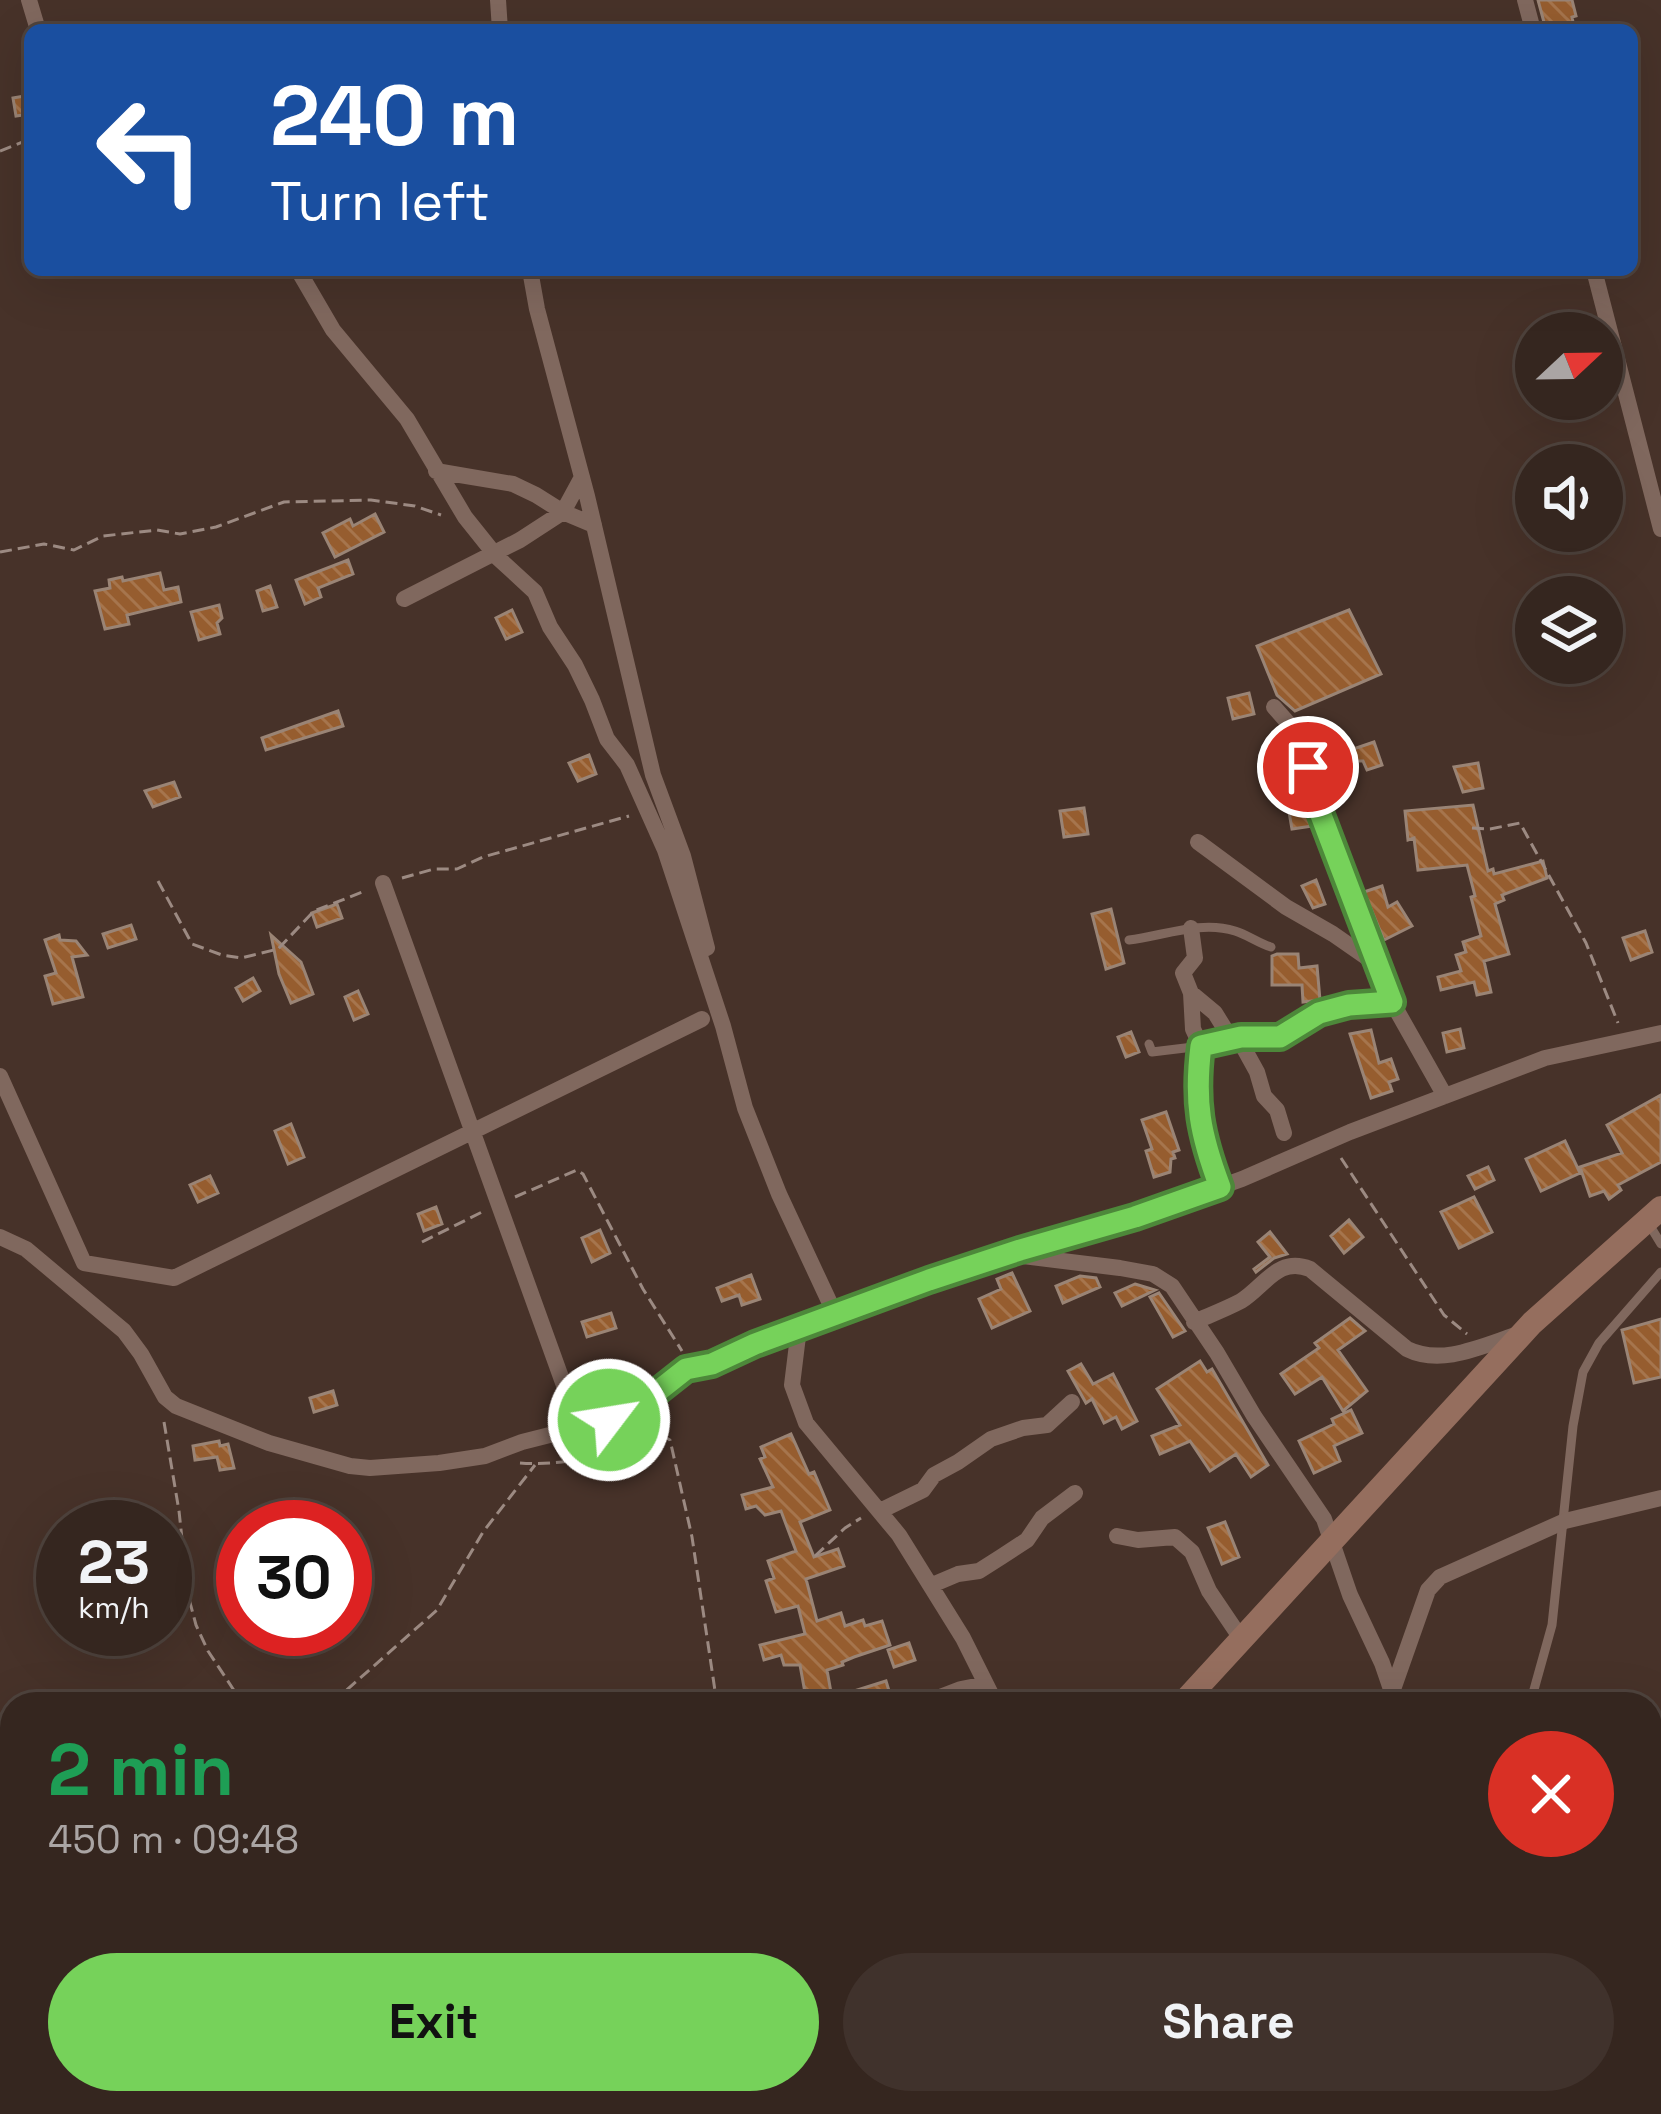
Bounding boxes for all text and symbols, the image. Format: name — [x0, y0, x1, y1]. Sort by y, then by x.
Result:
text: 240 m — [270, 62, 519, 170]
icon: left — [72, 72, 228, 228]
text: Turn left — [270, 167, 490, 236]
north arrow — [1515, 312, 1623, 420]
map controls — [1515, 312, 1623, 684]
button: sound — [1515, 444, 1623, 552]
button: layers — [1515, 576, 1623, 684]
pin — [1257, 716, 1359, 818]
icon: arrive — [1275, 734, 1341, 800]
position arrow — [546, 1357, 672, 1483]
speed limit sign: 30 — [216, 1500, 372, 1656]
text: 23 — [78, 1524, 150, 1601]
text: km/h — [78, 1588, 150, 1627]
text: 2 min — [48, 1724, 234, 1816]
button: close — [1488, 1731, 1614, 1857]
text: 450 m · 09:48 — [48, 1815, 299, 1864]
button: Exit — [48, 1953, 819, 2091]
button: Share — [843, 1953, 1614, 2091]

